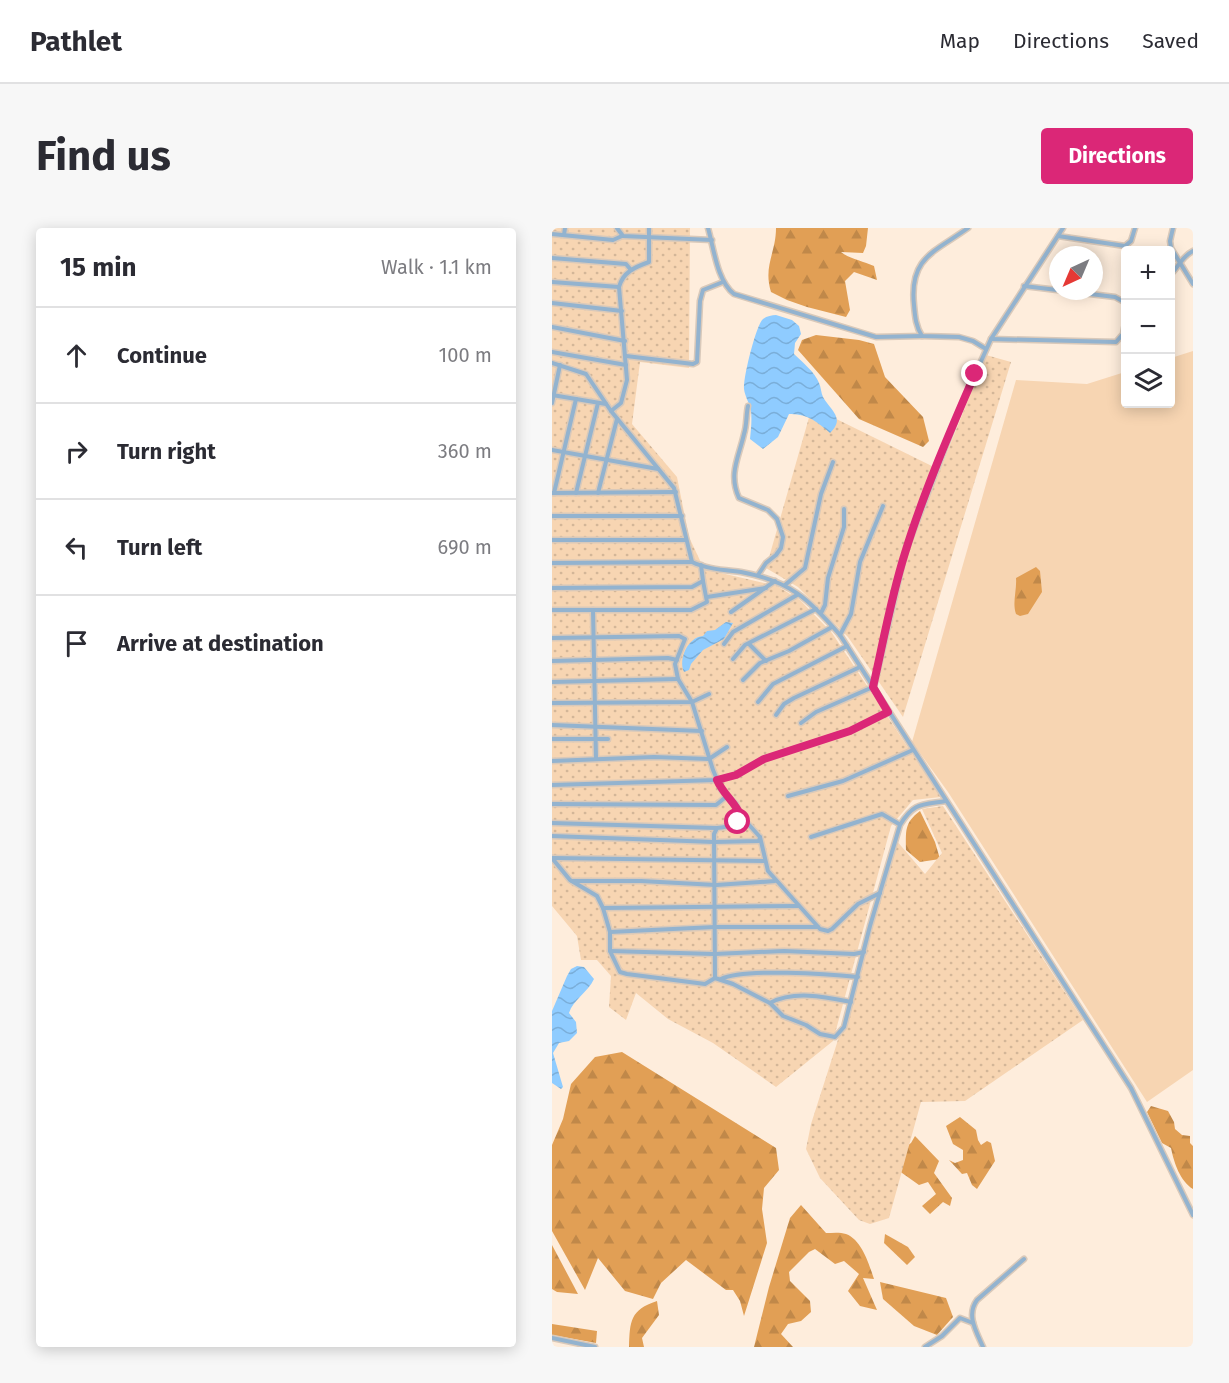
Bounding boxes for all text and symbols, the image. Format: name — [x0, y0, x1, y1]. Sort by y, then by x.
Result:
text: Pathlet — [30, 25, 122, 58]
text: Map — [940, 28, 980, 54]
text: Directions — [1013, 28, 1109, 54]
text: Saved — [1142, 28, 1199, 54]
button: Directions — [1041, 128, 1193, 184]
text: Find us — [36, 131, 171, 181]
north arrow — [1049, 246, 1103, 300]
map controls — [1121, 246, 1175, 408]
button: + — [1121, 246, 1175, 300]
text: 15 min — [60, 252, 136, 283]
text: Walk · 1.1 km — [381, 255, 492, 279]
button: − — [1121, 300, 1175, 354]
icon: ahead — [60, 339, 93, 372]
text: Continue — [117, 342, 207, 369]
text: 100 m — [439, 343, 492, 367]
button: layers — [1121, 354, 1175, 408]
route end — [961, 360, 987, 386]
icon: right — [60, 435, 93, 468]
text: Turn right — [117, 438, 216, 465]
text: 360 m — [438, 439, 492, 463]
icon: left — [60, 531, 93, 564]
text: Turn left — [117, 534, 202, 561]
text: 690 m — [438, 535, 492, 559]
icon: arrive — [60, 627, 93, 660]
text: Arrive at destination — [117, 630, 324, 657]
route start — [724, 808, 750, 834]

